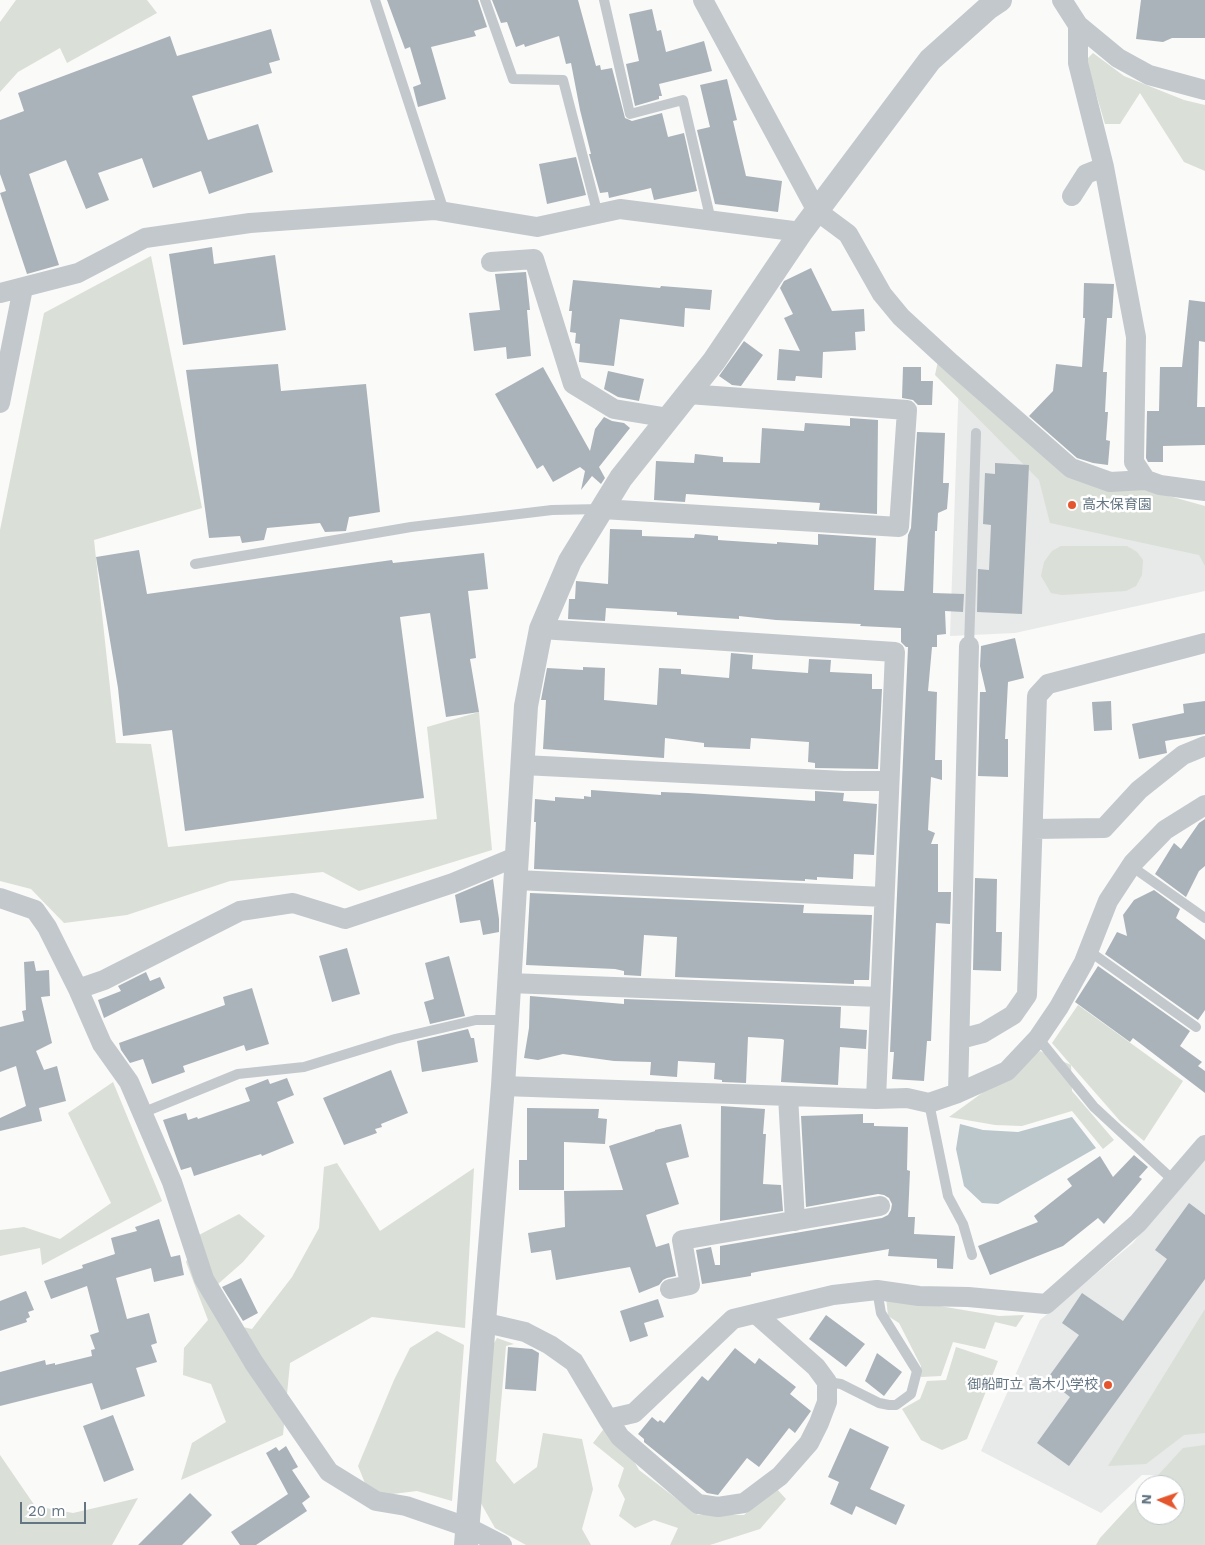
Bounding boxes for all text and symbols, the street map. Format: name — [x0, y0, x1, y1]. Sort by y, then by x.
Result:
place label: 高木保育園 — [1082, 497, 1152, 513]
marker: 高木保育園 — [1066, 499, 1078, 511]
place label: 御船町立 高木小学校 — [967, 1377, 1098, 1393]
marker: 御船町立 高木小学校 — [1102, 1379, 1114, 1391]
north arrow — [1135, 1475, 1185, 1525]
scale bar — [22, 1492, 89, 1524]
text: N — [1138, 1494, 1154, 1505]
text: 20 m — [28, 1502, 66, 1520]

